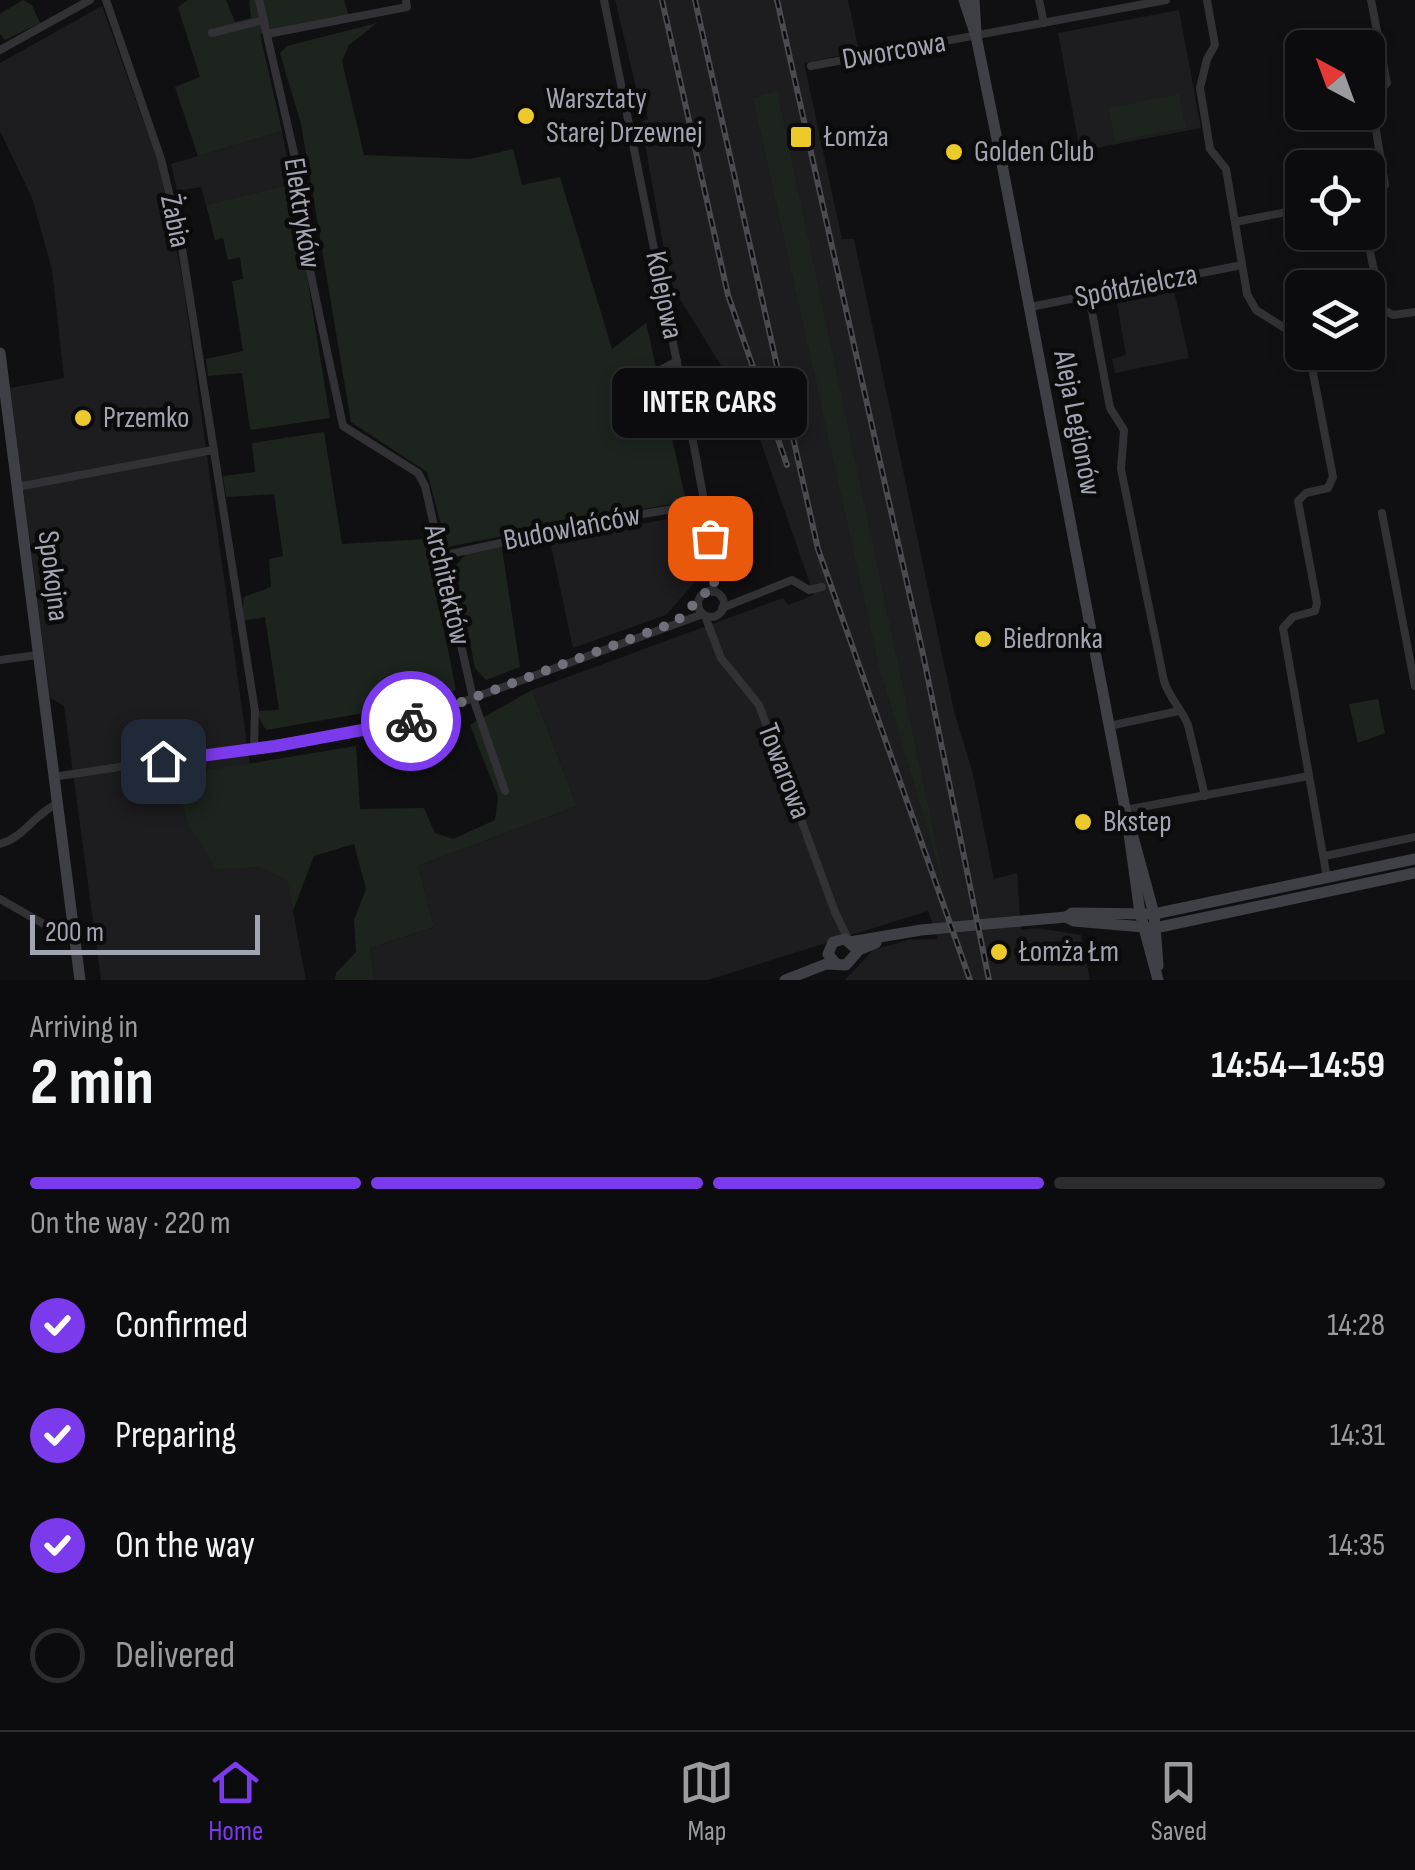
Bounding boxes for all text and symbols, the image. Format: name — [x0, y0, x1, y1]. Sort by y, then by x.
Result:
street label: Dworcowa — [840, 24, 948, 78]
north arrow — [1285, 30, 1385, 130]
map controls — [1285, 30, 1385, 370]
place label: Warsztaty Starej Drzewnej — [546, 81, 703, 151]
marker: Warsztaty Starej Drzewnej — [515, 105, 537, 127]
place label: Łomża — [823, 119, 889, 155]
marker: Łomża — [788, 124, 814, 150]
place label: Golden Club — [974, 134, 1094, 170]
marker: Golden Club — [943, 141, 965, 163]
button: locate — [1285, 150, 1385, 250]
street label: Elektryków — [276, 155, 329, 271]
street label: Żabia — [152, 191, 198, 251]
street label: Kolejowa — [637, 248, 691, 342]
street label: Spółdzielcza — [1072, 257, 1200, 315]
button: layers — [1285, 270, 1385, 370]
street label: Aleja Legionów — [1045, 346, 1109, 499]
callout: INTER CARS — [612, 368, 808, 438]
text: INTER CARS — [642, 383, 777, 422]
place label: Przemko — [103, 400, 189, 436]
marker: Przemko — [72, 407, 94, 429]
pin — [668, 496, 753, 581]
street label: Budowlańców — [501, 497, 644, 559]
icon: bag — [683, 511, 738, 566]
street label: Architektów — [415, 520, 478, 649]
street label: Spokojna — [30, 529, 76, 623]
place label: Biedronka — [1003, 621, 1103, 657]
marker: Biedronka — [972, 628, 994, 650]
courier — [361, 671, 461, 771]
icon: bike — [384, 694, 439, 749]
street label: Towarowa — [749, 718, 819, 824]
pin — [121, 719, 206, 804]
icon: home — [136, 734, 191, 789]
place label: Bkstep — [1103, 804, 1172, 840]
marker: Bkstep — [1072, 811, 1094, 833]
scale bar — [30, 910, 260, 954]
text: 200 m — [45, 916, 104, 949]
place label: Łomża Łm — [1018, 934, 1119, 970]
marker: Łomża Łm — [988, 941, 1010, 963]
text: Arriving in — [30, 1008, 138, 1047]
text: 14:54–14:59 — [1211, 1043, 1385, 1088]
text: 2 min — [30, 1045, 154, 1123]
text: On the way · 220 m — [30, 1204, 231, 1243]
icon: check — [30, 1298, 85, 1353]
text: Confirmed — [115, 1303, 248, 1348]
text: 14:28 — [1327, 1306, 1385, 1345]
icon: check — [30, 1408, 85, 1463]
text: Preparing — [115, 1413, 236, 1458]
text: 14:31 — [1330, 1416, 1385, 1455]
icon: check — [30, 1518, 85, 1573]
text: On the way — [115, 1523, 255, 1568]
text: 14:35 — [1328, 1526, 1385, 1565]
text: Delivered — [115, 1633, 235, 1678]
tab: Home — [208, 1755, 263, 1848]
tab: Map — [679, 1755, 734, 1848]
tab: Saved — [1151, 1755, 1207, 1848]

